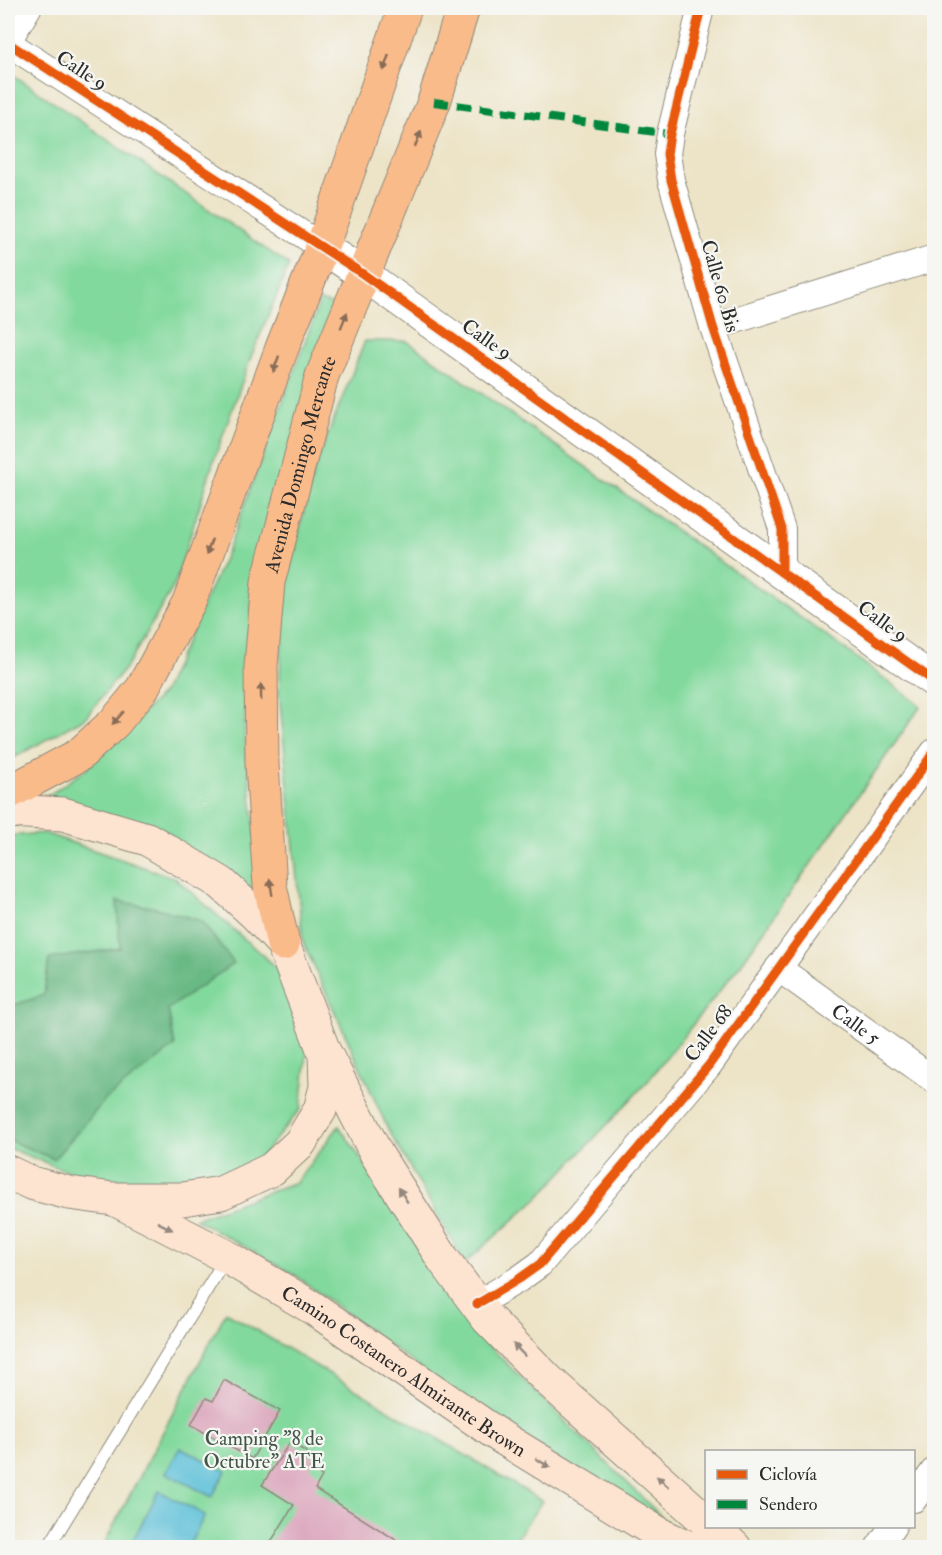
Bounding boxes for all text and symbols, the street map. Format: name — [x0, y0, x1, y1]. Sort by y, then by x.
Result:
street label: Calle 9 — [52, 45, 112, 96]
one-way arrow — [381, 54, 391, 72]
one-way arrow — [413, 130, 423, 148]
street label: Calle 60 Bis — [695, 237, 746, 335]
one-way arrow — [340, 311, 349, 329]
street label: Calle 9 — [457, 313, 517, 366]
street label: Avenida Domingo Mercante — [259, 352, 342, 577]
one-way arrow — [271, 355, 281, 373]
one-way arrow — [204, 538, 213, 556]
street label: Calle 9 — [853, 595, 913, 648]
one-way arrow — [256, 683, 266, 702]
one-way arrow — [112, 710, 125, 725]
one-way arrow — [267, 877, 276, 896]
street label: Calle 5 — [826, 998, 885, 1051]
street label: Calle 68 — [679, 1000, 738, 1067]
one-way arrow — [397, 1187, 408, 1203]
one-way arrow — [157, 1221, 174, 1230]
street label: Camino Costanero Almirante Brown — [277, 1280, 531, 1462]
one-way arrow — [513, 1344, 527, 1358]
park label: Camping "8 de Octubre" ATE — [204, 1426, 324, 1474]
legend — [705, 1450, 915, 1528]
one-way arrow — [535, 1458, 551, 1469]
text: Ciclovía — [759, 1463, 818, 1486]
one-way arrow — [656, 1476, 671, 1489]
text: Sendero — [759, 1493, 818, 1516]

